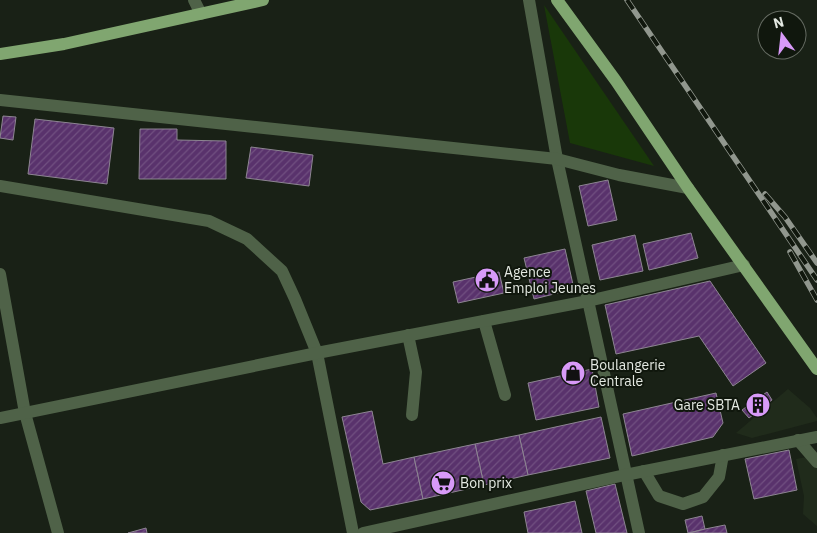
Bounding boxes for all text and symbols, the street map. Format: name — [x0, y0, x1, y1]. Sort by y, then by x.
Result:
north arrow — [757, 10, 807, 60]
text: N — [771, 12, 786, 32]
place label: Agence Emploi Jeunes — [504, 263, 596, 297]
public building icon: Agence Emploi Jeunes — [474, 267, 500, 293]
place label: Boulangerie Centrale — [590, 356, 666, 390]
shop icon: Boulangerie Centrale — [560, 360, 586, 386]
building icon: Gare SBTA — [745, 392, 771, 418]
place label: Gare SBTA — [674, 396, 740, 414]
supermarket icon: Bon prix — [430, 470, 456, 496]
place label: Bon prix — [460, 474, 512, 492]

